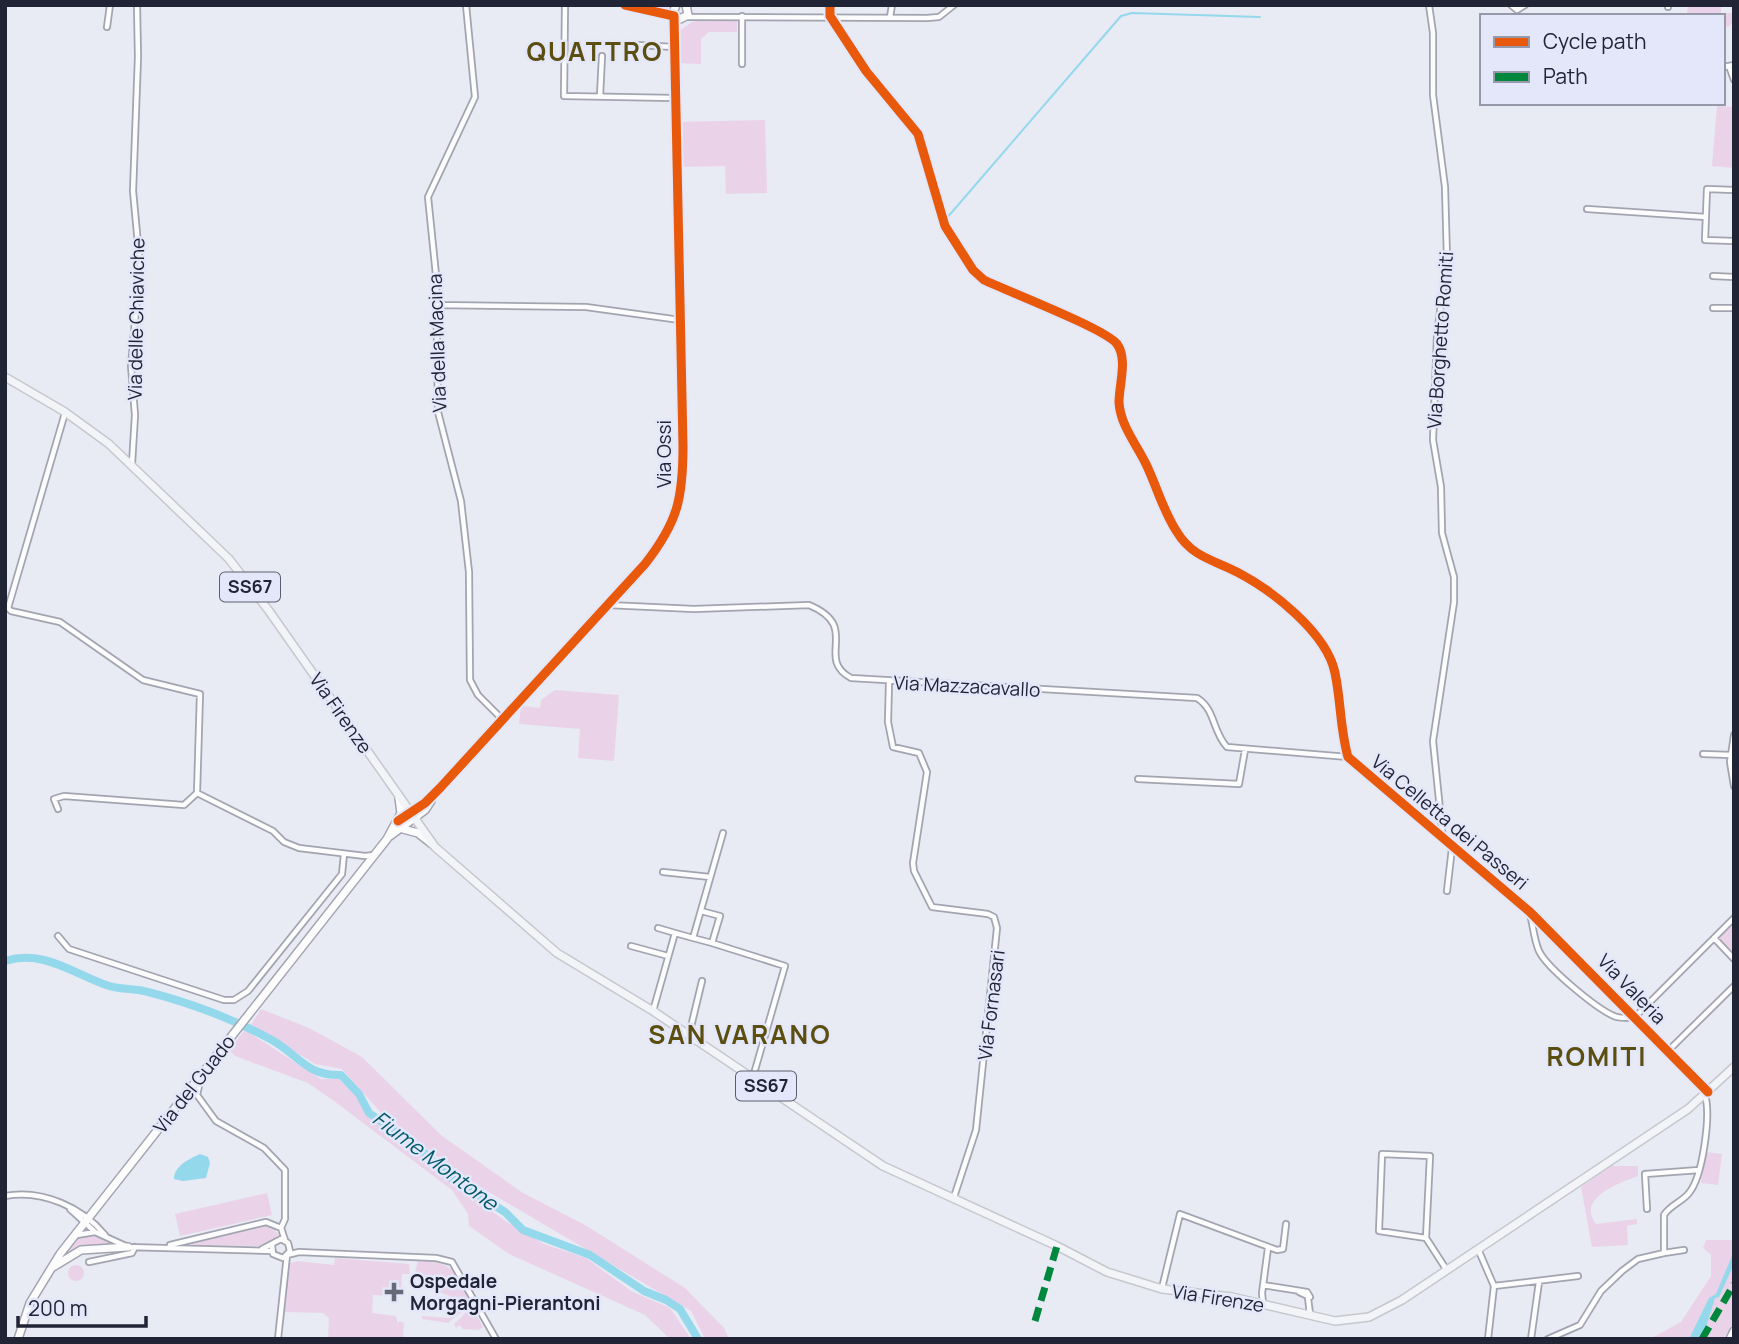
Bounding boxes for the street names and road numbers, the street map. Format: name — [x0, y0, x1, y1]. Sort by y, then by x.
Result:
street label: Via delle Chiaviche — [122, 238, 150, 400]
street label: Via Borghetto Romiti — [1421, 250, 1459, 430]
street label: Via della Macina — [422, 273, 452, 413]
street label: Via Ossi — [651, 420, 677, 488]
road number: SS67 — [220, 572, 280, 602]
street label: Via Firenze — [304, 667, 378, 759]
street label: Via Mazzacavallo — [893, 669, 1041, 703]
street label: Via Celletta dei Passeri — [1366, 749, 1534, 895]
street label: Via Fornasari — [971, 948, 1011, 1062]
street label: Via Valeria — [1592, 948, 1672, 1030]
street label: Via del Guado — [147, 1029, 241, 1139]
road number: SS67 — [736, 1072, 796, 1100]
street label: Via Firenze — [1170, 1278, 1266, 1318]

